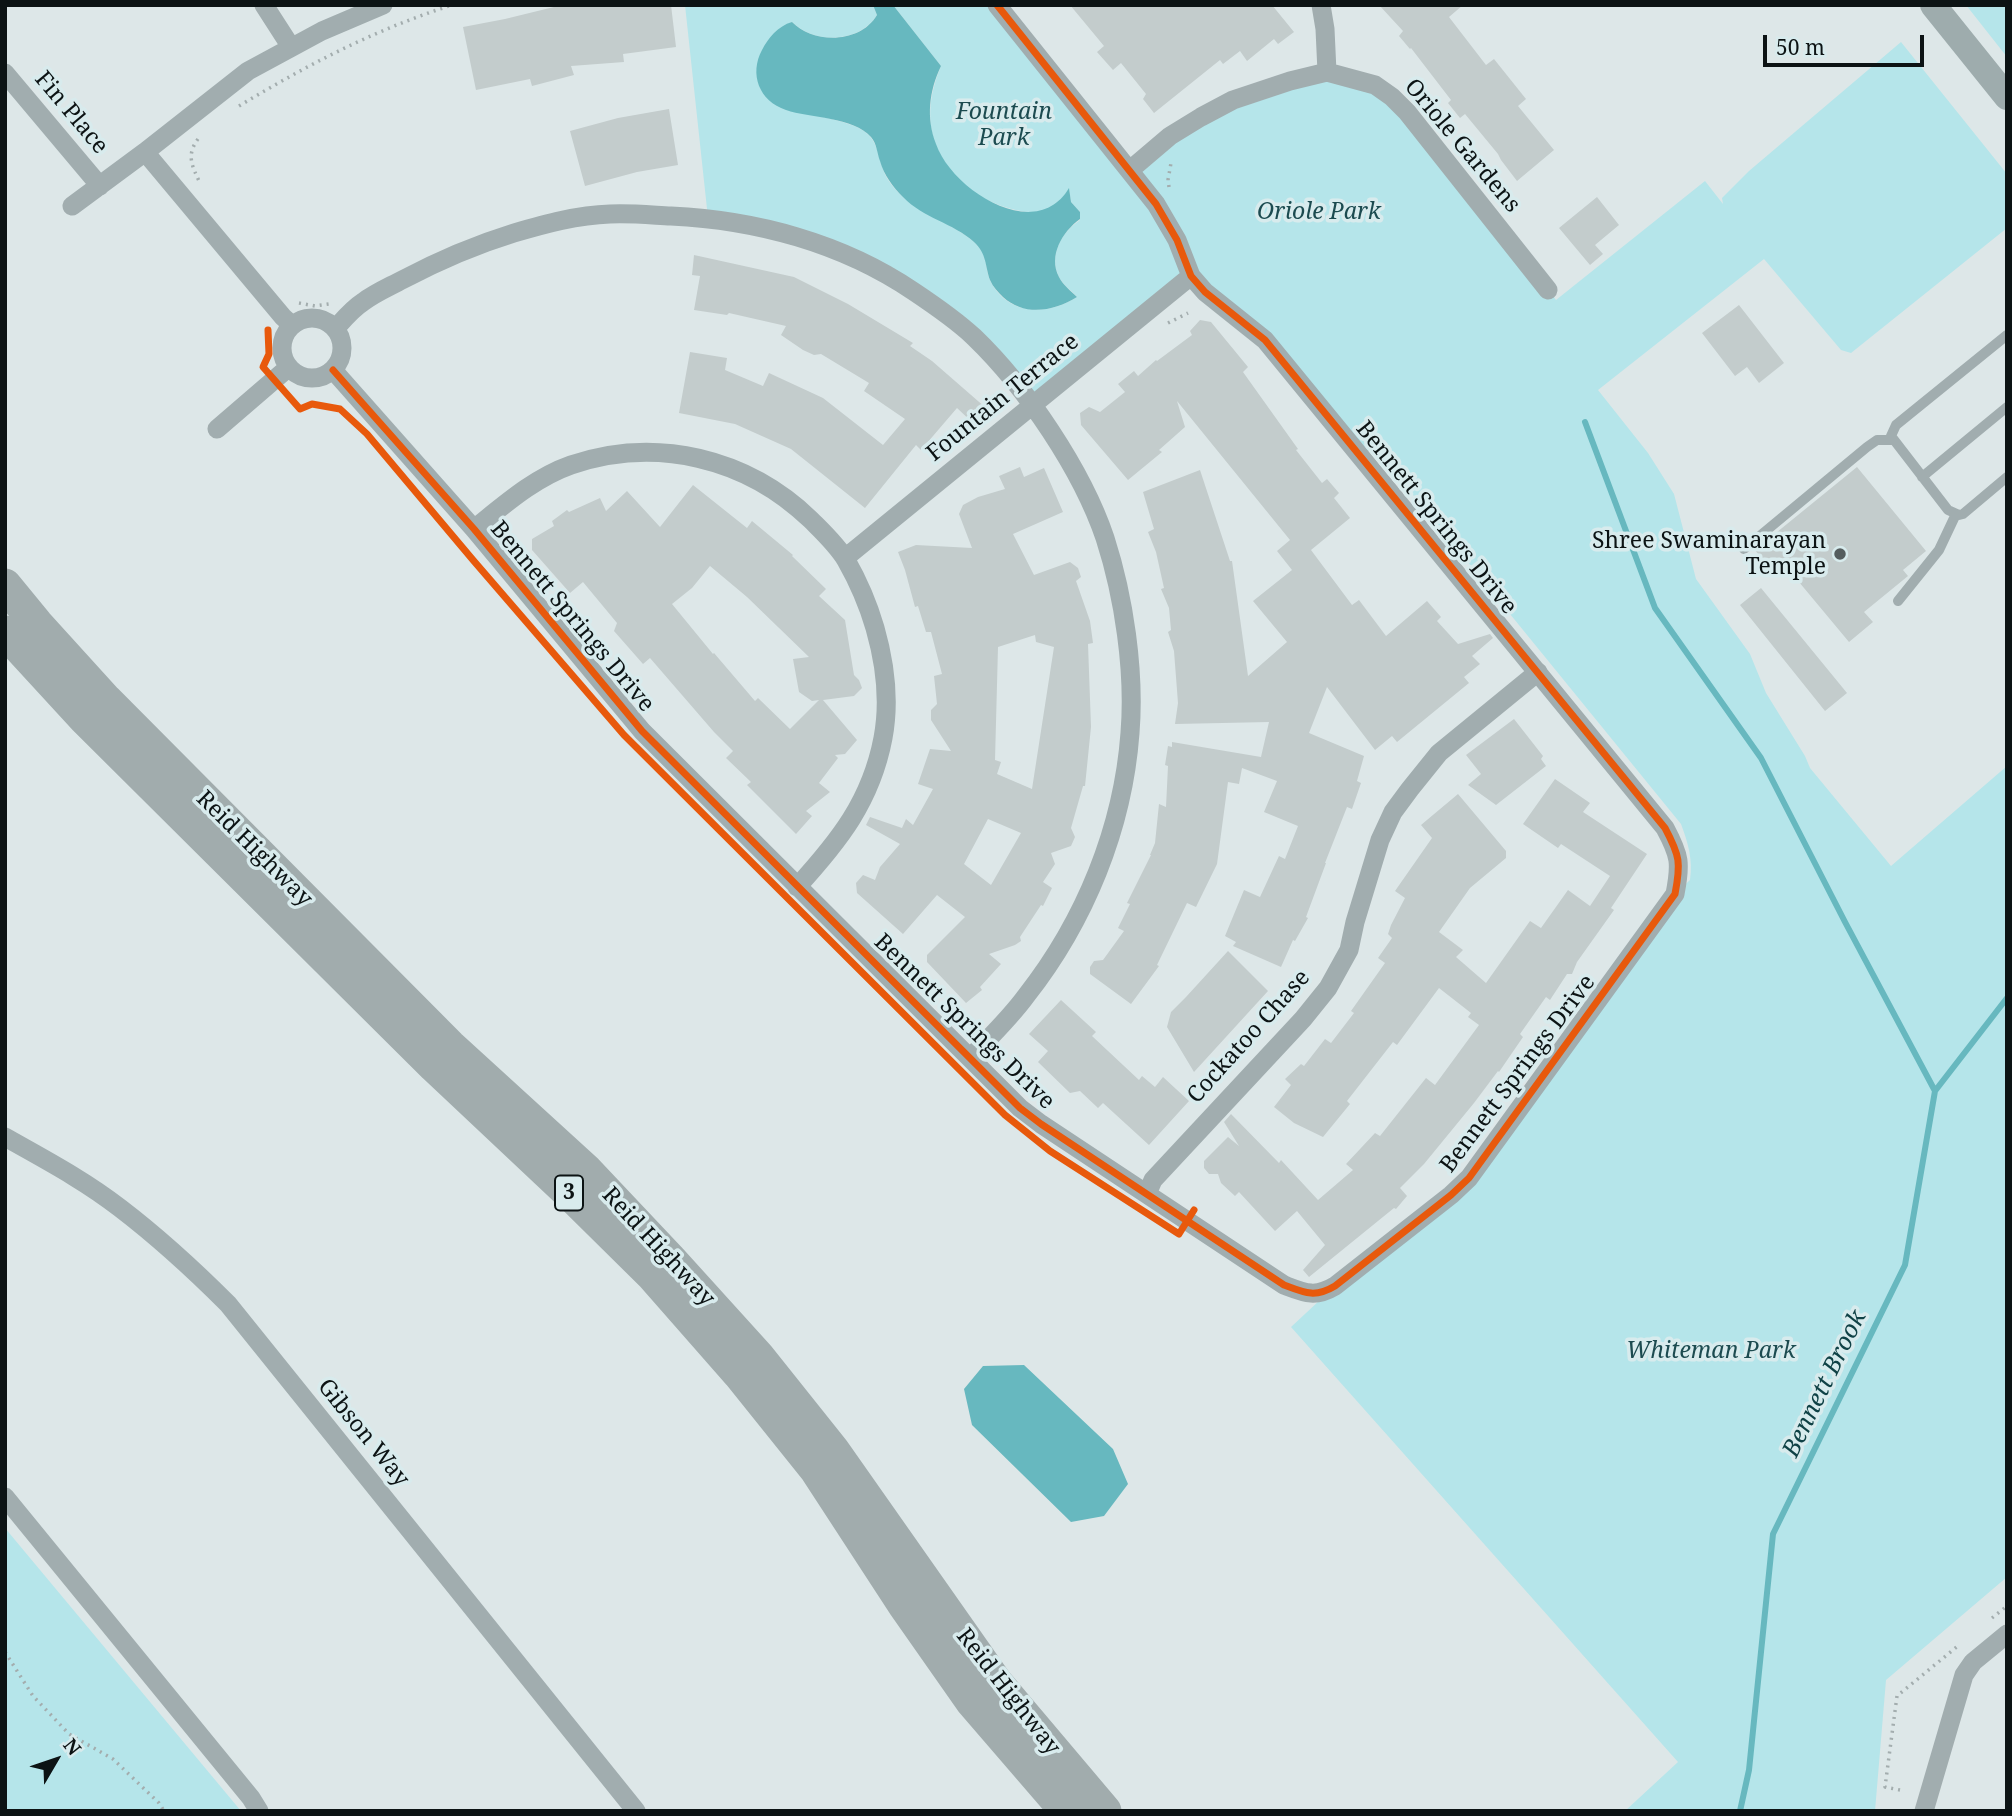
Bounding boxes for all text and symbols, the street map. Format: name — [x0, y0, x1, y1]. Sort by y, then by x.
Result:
scale bar — [1767, 21, 1928, 65]
text: 50 m — [1776, 33, 1825, 61]
street label: Fin Place — [29, 66, 113, 160]
street label: Oriole Gardens — [1398, 74, 1526, 218]
park label: Fountain Park — [956, 98, 1052, 152]
park label: Oriole Park — [1257, 198, 1381, 226]
street label: Fountain Terrace — [921, 328, 1085, 468]
street label: Bennett Springs Drive — [1350, 416, 1522, 620]
street label: Bennett Springs Drive — [484, 516, 660, 718]
place label: Shree Swaminarayan Temple — [1592, 527, 1826, 581]
marker: Shree Swaminarayan Temple — [1832, 546, 1848, 562]
street label: Reid Highway — [190, 785, 318, 913]
street label: Bennett Springs Drive — [868, 929, 1060, 1115]
street label: Cockatoo Chase — [1182, 965, 1316, 1109]
street label: Bennett Springs Drive — [1435, 970, 1601, 1178]
road number: 3 — [555, 1176, 583, 1210]
street label: Reid Highway — [596, 1182, 720, 1312]
water label: Bennett Brook — [1777, 1306, 1873, 1462]
park label: Whiteman Park — [1626, 1337, 1796, 1365]
street label: Gibson Way — [311, 1374, 415, 1492]
street label: Reid Highway — [950, 1623, 1066, 1761]
north arrow — [21, 1725, 91, 1795]
text: N — [57, 1733, 87, 1761]

